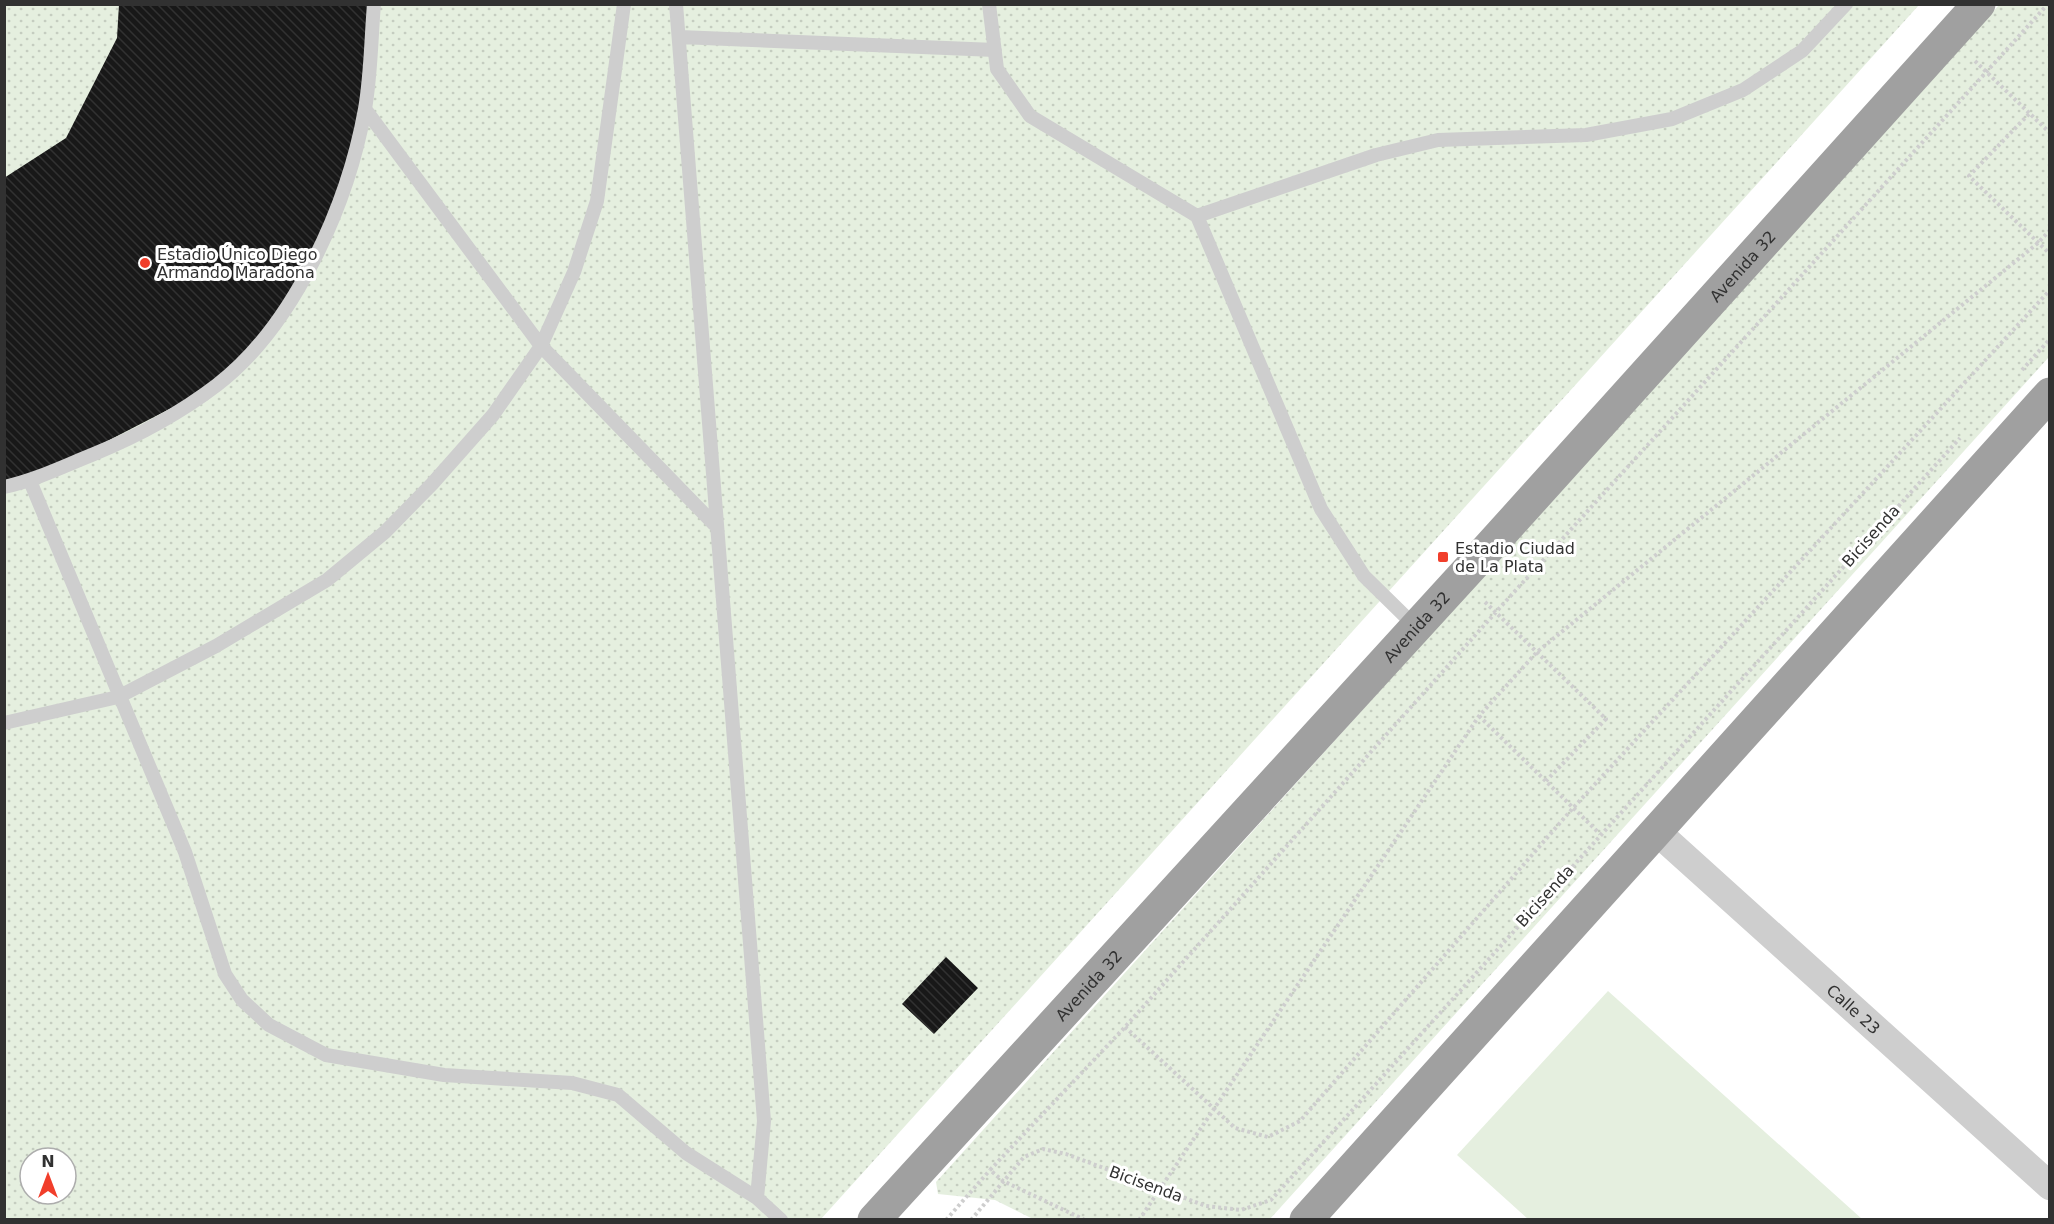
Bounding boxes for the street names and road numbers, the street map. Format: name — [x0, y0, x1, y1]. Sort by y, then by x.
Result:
street label: Avenida 32 — [1706, 227, 1779, 306]
street label: Bicisenda — [1838, 501, 1904, 571]
street label: Avenida 32 — [1379, 587, 1454, 666]
street label: Bicisenda — [1512, 861, 1578, 931]
street label: Avenida 32 — [1051, 946, 1126, 1025]
street label: Calle 23 — [1823, 980, 1884, 1038]
street label: Bicisenda — [1107, 1162, 1185, 1206]

